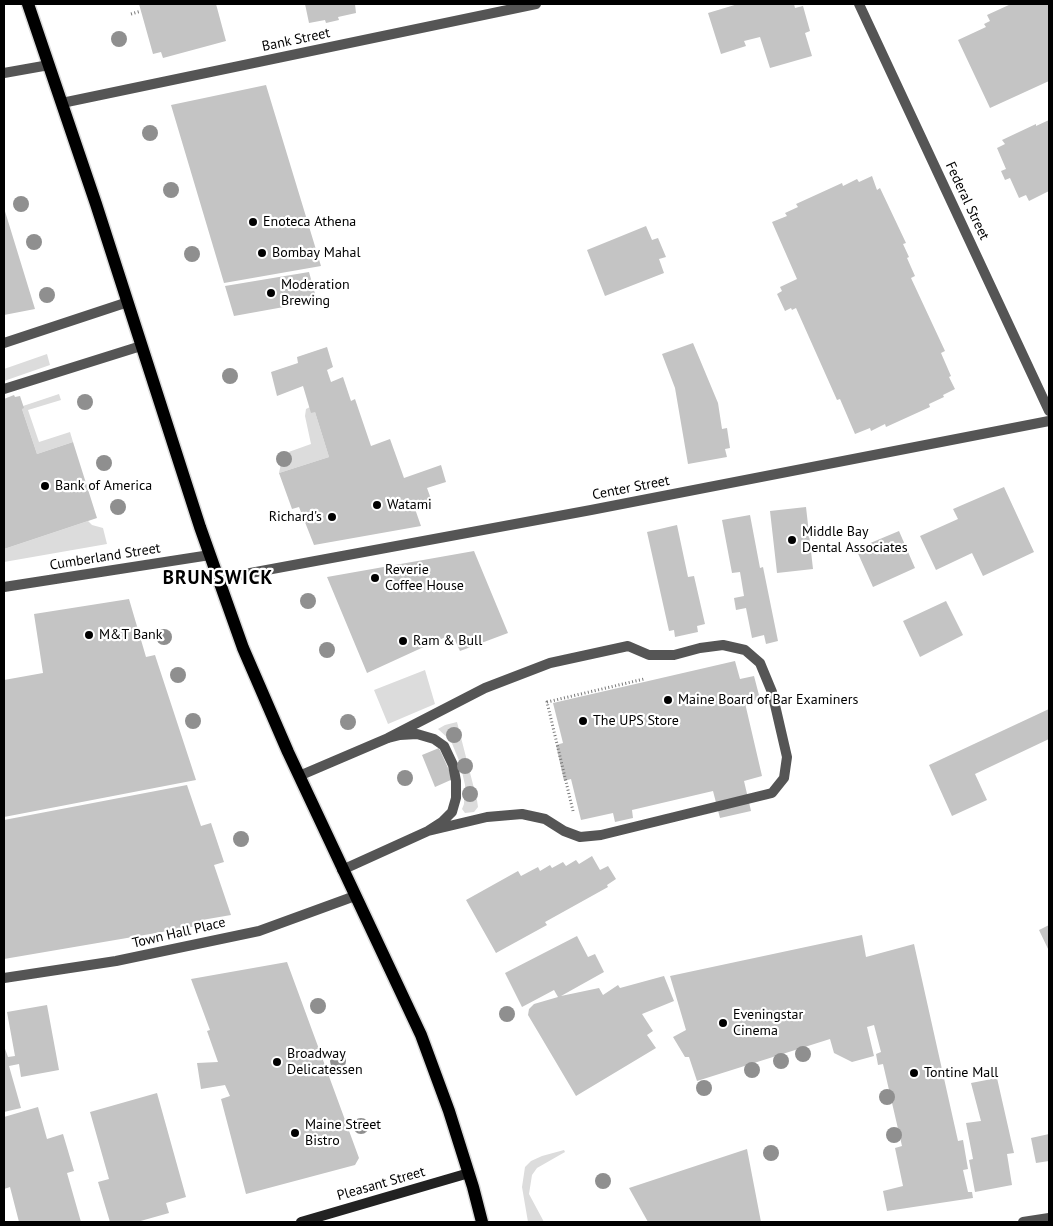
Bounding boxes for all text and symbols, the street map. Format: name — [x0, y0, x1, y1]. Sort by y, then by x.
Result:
street label: Bank Street — [261, 25, 331, 55]
street label: Federal Street — [942, 159, 992, 243]
place label: Enoteca Athena — [263, 214, 356, 230]
marker: Enoteca Athena — [247, 216, 259, 228]
place label: Bombay Mahal — [272, 245, 361, 261]
marker: Bombay Mahal — [256, 247, 268, 259]
place label: Moderation Brewing — [281, 277, 350, 310]
marker: Moderation Brewing — [265, 287, 277, 299]
street label: Center Street — [591, 472, 671, 504]
place label: Bank of America — [55, 478, 152, 494]
marker: Bank of America — [39, 480, 51, 492]
place label: Watami — [387, 497, 432, 513]
marker: Watami — [371, 499, 383, 511]
place label: Richard's — [269, 509, 322, 525]
marker: Richard's — [326, 511, 338, 523]
place label: Middle Bay Dental Associates — [802, 524, 908, 556]
marker: Middle Bay Dental Associates — [786, 534, 798, 546]
street label: Cumberland Street — [48, 540, 162, 574]
place label: Reverie Coffee House — [385, 562, 464, 594]
district label: BRUNSWICK — [162, 568, 274, 590]
marker: Reverie Coffee House — [369, 572, 381, 584]
place label: M&T Bank — [99, 627, 162, 643]
marker: M&T Bank — [83, 629, 95, 641]
place label: Ram & Bull — [413, 633, 482, 649]
marker: Ram & Bull — [397, 635, 409, 647]
place label: Maine Board of Bar Examiners — [678, 692, 858, 708]
marker: Maine Board of Bar Examiners — [662, 694, 674, 706]
place label: The UPS Store — [593, 713, 679, 729]
marker: The UPS Store — [577, 715, 589, 727]
street label: Town Hall Place — [131, 914, 227, 952]
place label: Eveningstar Cinema — [733, 1007, 803, 1040]
marker: Eveningstar Cinema — [717, 1017, 729, 1029]
place label: Broadway Delicatessen — [287, 1046, 363, 1078]
marker: Broadway Delicatessen — [271, 1056, 283, 1068]
place label: Tontine Mall — [924, 1065, 998, 1081]
marker: Tontine Mall — [908, 1067, 920, 1079]
place label: Maine Street Bistro — [305, 1117, 381, 1150]
marker: Maine Street Bistro — [289, 1127, 301, 1139]
street label: Pleasant Street — [335, 1163, 427, 1205]

